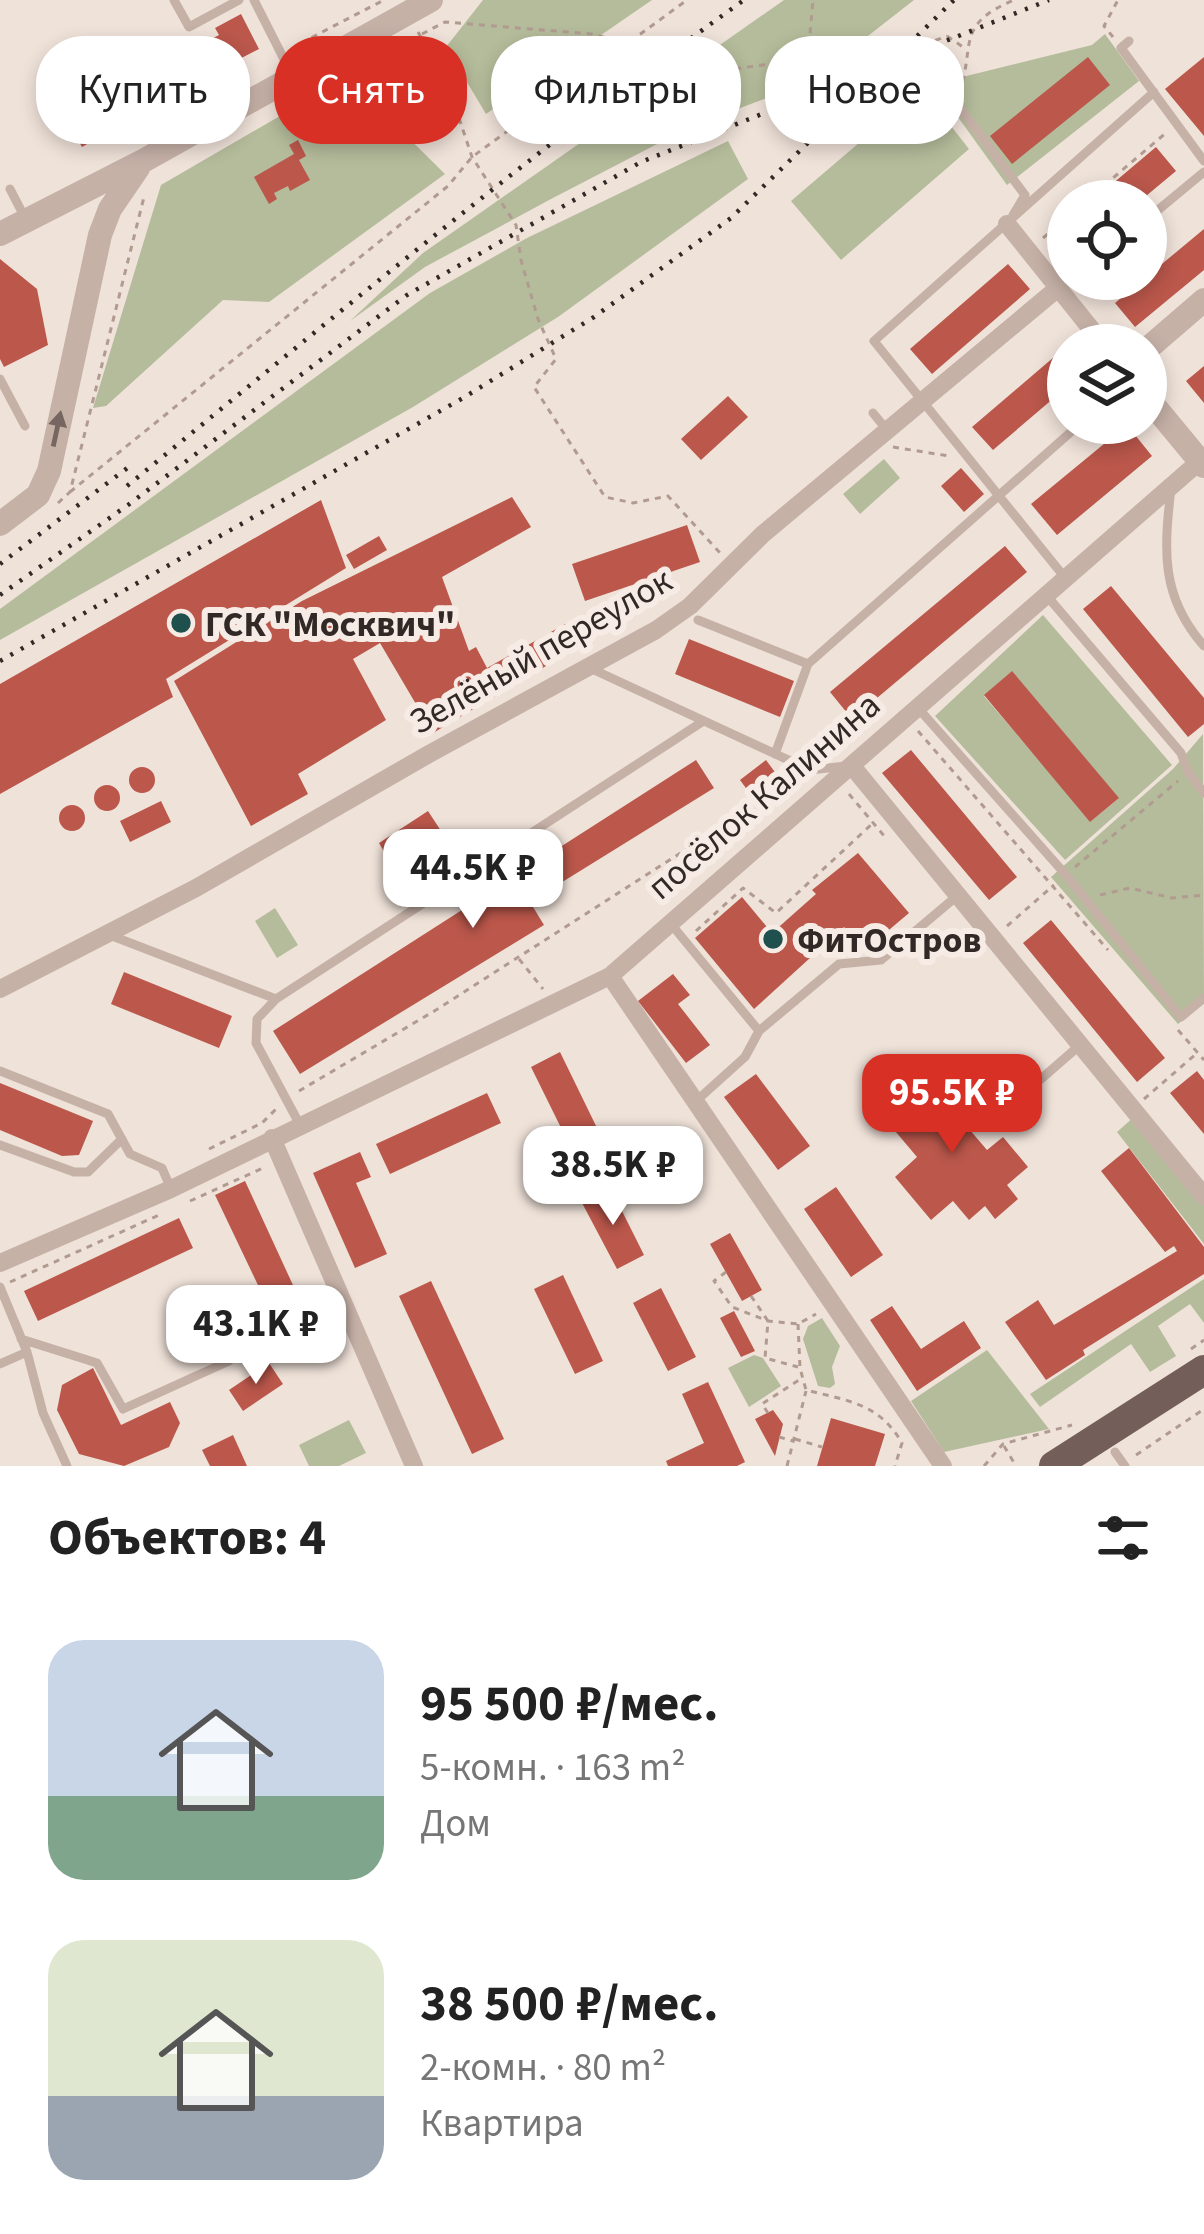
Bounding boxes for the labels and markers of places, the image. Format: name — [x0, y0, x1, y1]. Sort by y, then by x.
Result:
place label: ГСК "Москвич" — [205, 599, 455, 650]
marker: ГСК "Москвич" — [168, 610, 194, 636]
pin: 44.5K ₽ — [362, 829, 584, 931]
place label: ФитОстров — [797, 915, 982, 966]
marker: ФитОстров — [760, 926, 786, 952]
pin: 95.5K ₽ — [841, 1054, 1063, 1156]
pin: 38.5K ₽ — [502, 1126, 724, 1228]
pin: 43.1K ₽ — [145, 1285, 367, 1387]

